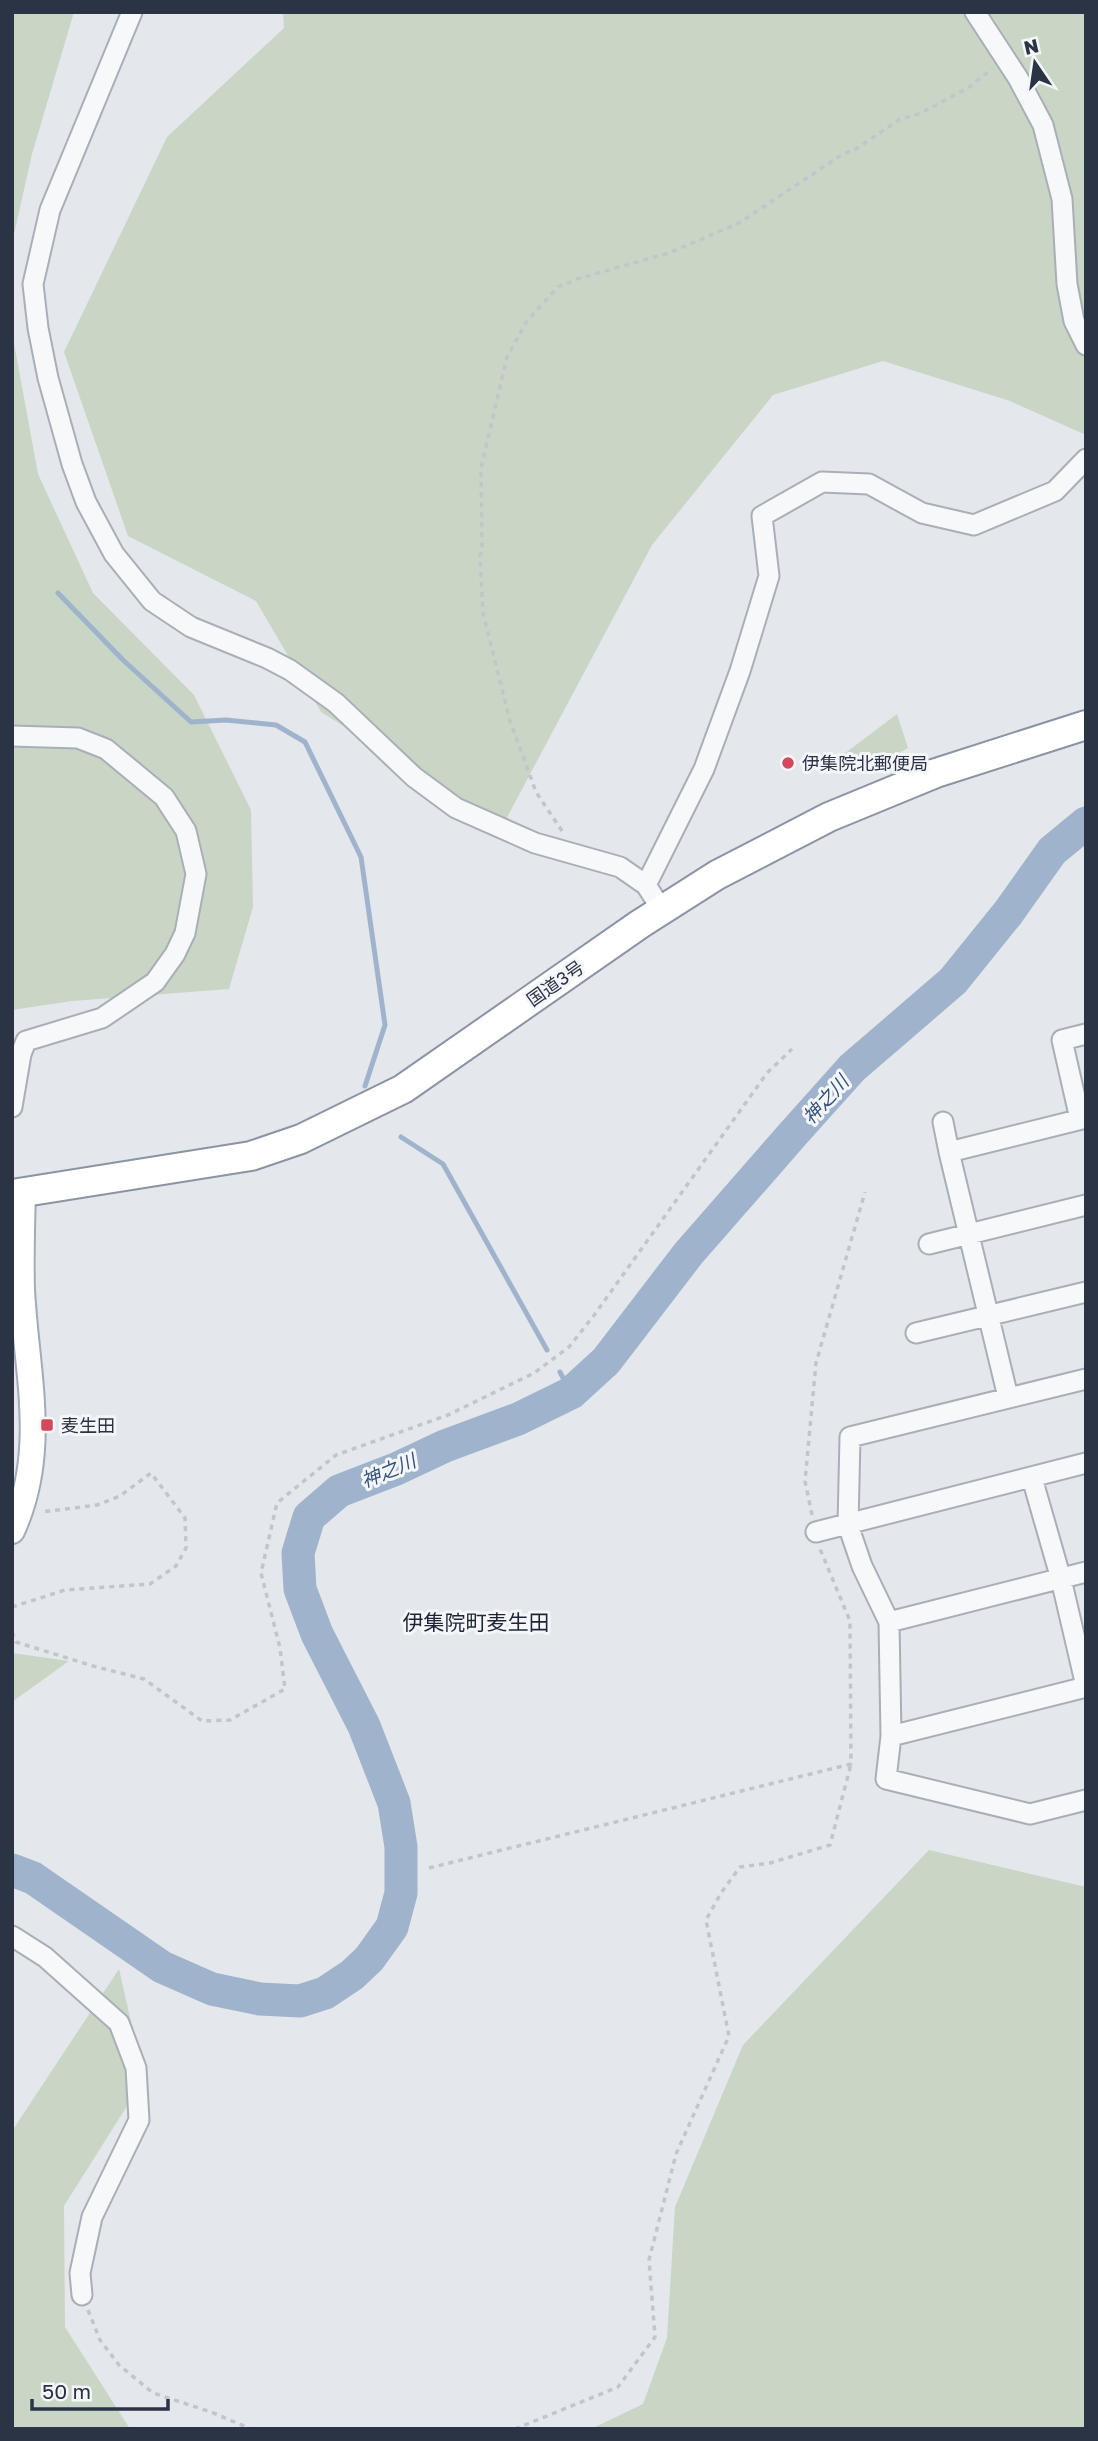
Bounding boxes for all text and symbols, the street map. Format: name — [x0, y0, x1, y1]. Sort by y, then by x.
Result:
north arrow — [1000, 28, 1070, 98]
text: N — [1021, 33, 1041, 59]
place label: 伊集院北郵便局 — [802, 752, 928, 774]
marker: 伊集院北郵便局 — [780, 755, 796, 771]
street label: 国道3号 — [522, 955, 588, 1011]
water label: 神之川 — [797, 1069, 854, 1128]
place label: 麦生田 — [61, 1414, 115, 1436]
marker: 麦生田 — [39, 1417, 55, 1433]
water label: 神之川 — [357, 1447, 421, 1492]
district label: 伊集院町麦生田 — [403, 1609, 550, 1635]
scale bar — [32, 2368, 168, 2412]
text: 50 m — [42, 2378, 91, 2404]

